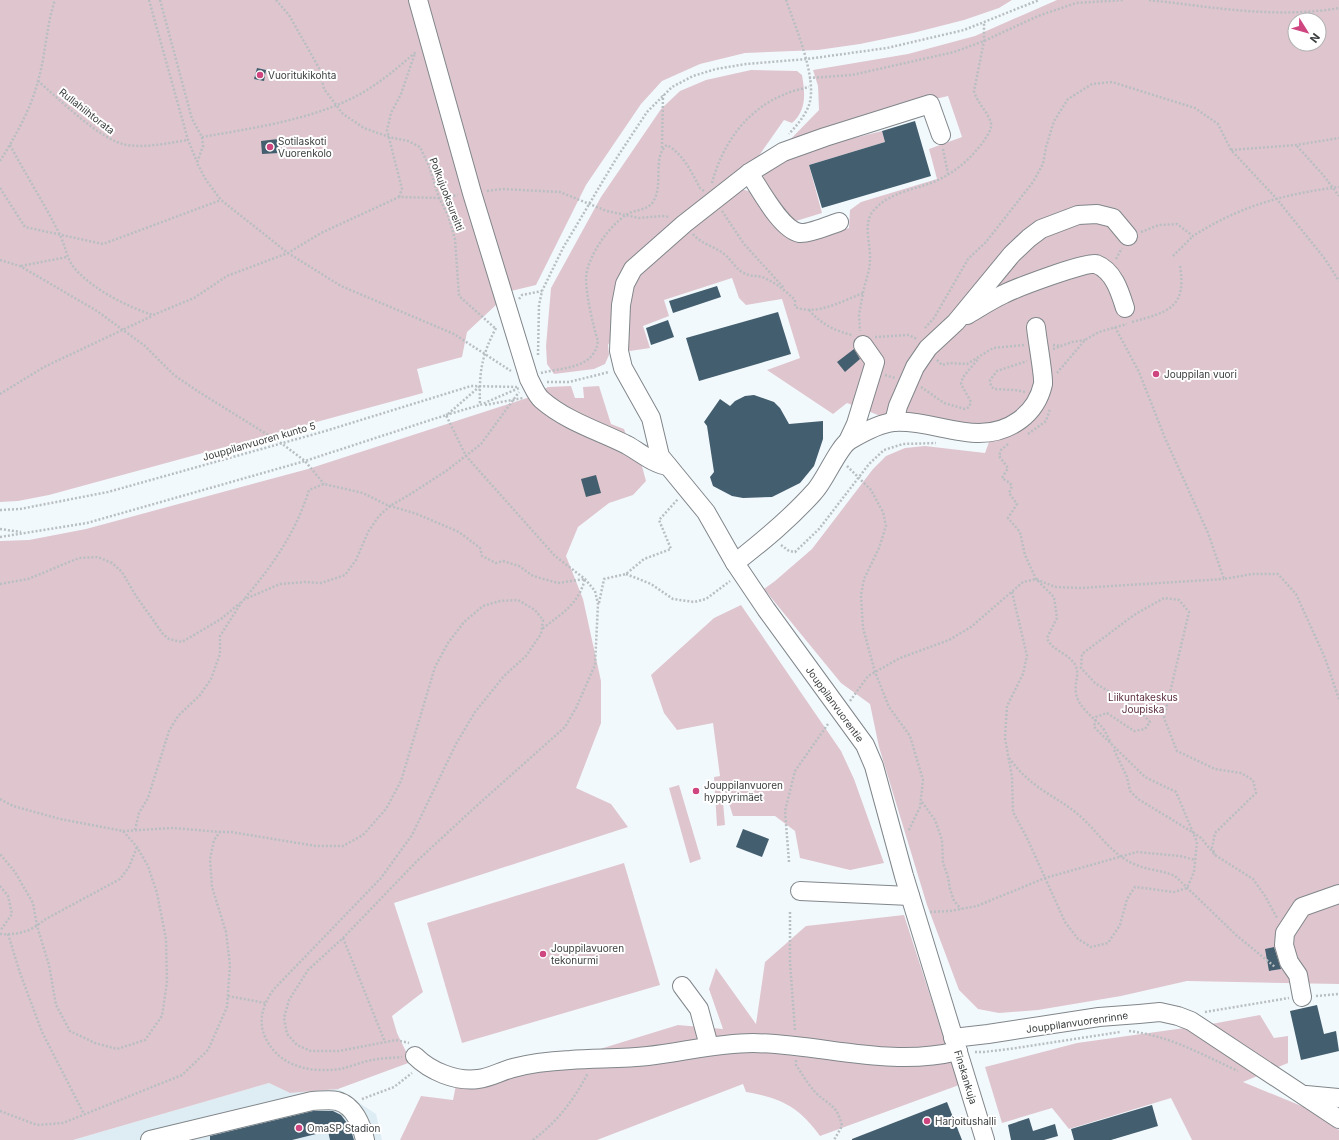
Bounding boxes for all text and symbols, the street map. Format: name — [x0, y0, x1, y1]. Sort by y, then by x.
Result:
north arrow — [1287, 12, 1327, 52]
text: N — [1307, 30, 1323, 46]
place label: Vuoritukikohta — [268, 69, 336, 81]
marker: Vuoritukikohta — [255, 70, 265, 80]
street label: Rullahiihtorata — [57, 86, 117, 136]
place label: Sotilaskoti Vuorenkolo — [278, 135, 332, 159]
marker: Sotilaskoti Vuorenkolo — [265, 142, 275, 152]
street label: Polkujuoksureitti — [427, 156, 467, 232]
place label: Jouppilan vuori — [1164, 368, 1237, 380]
marker: Jouppilan vuori — [1151, 369, 1161, 379]
street label: Jouppilanvuoren kunto 5 — [201, 419, 317, 463]
street label: Jouppilanvuorentie — [804, 664, 867, 744]
park label: Liikuntakeskus Joupiska — [1108, 691, 1178, 715]
place label: Jouppilanvuoren hyppyrimäet — [704, 779, 783, 803]
marker: Jouppilanvuoren hyppyrimäet — [691, 786, 701, 796]
place label: Jouppilavuoren tekonurmi — [551, 942, 624, 966]
marker: Jouppilavuoren tekonurmi — [538, 949, 548, 959]
street label: Jouppilanvuorenrinne — [1025, 1009, 1129, 1035]
street label: Finskankuja — [952, 1048, 980, 1106]
place label: Harjoitushalli — [935, 1115, 996, 1127]
marker: Harjoitushalli — [922, 1116, 932, 1126]
place label: OmaSP Stadion — [307, 1122, 381, 1134]
marker: OmaSP Stadion — [294, 1123, 304, 1133]

